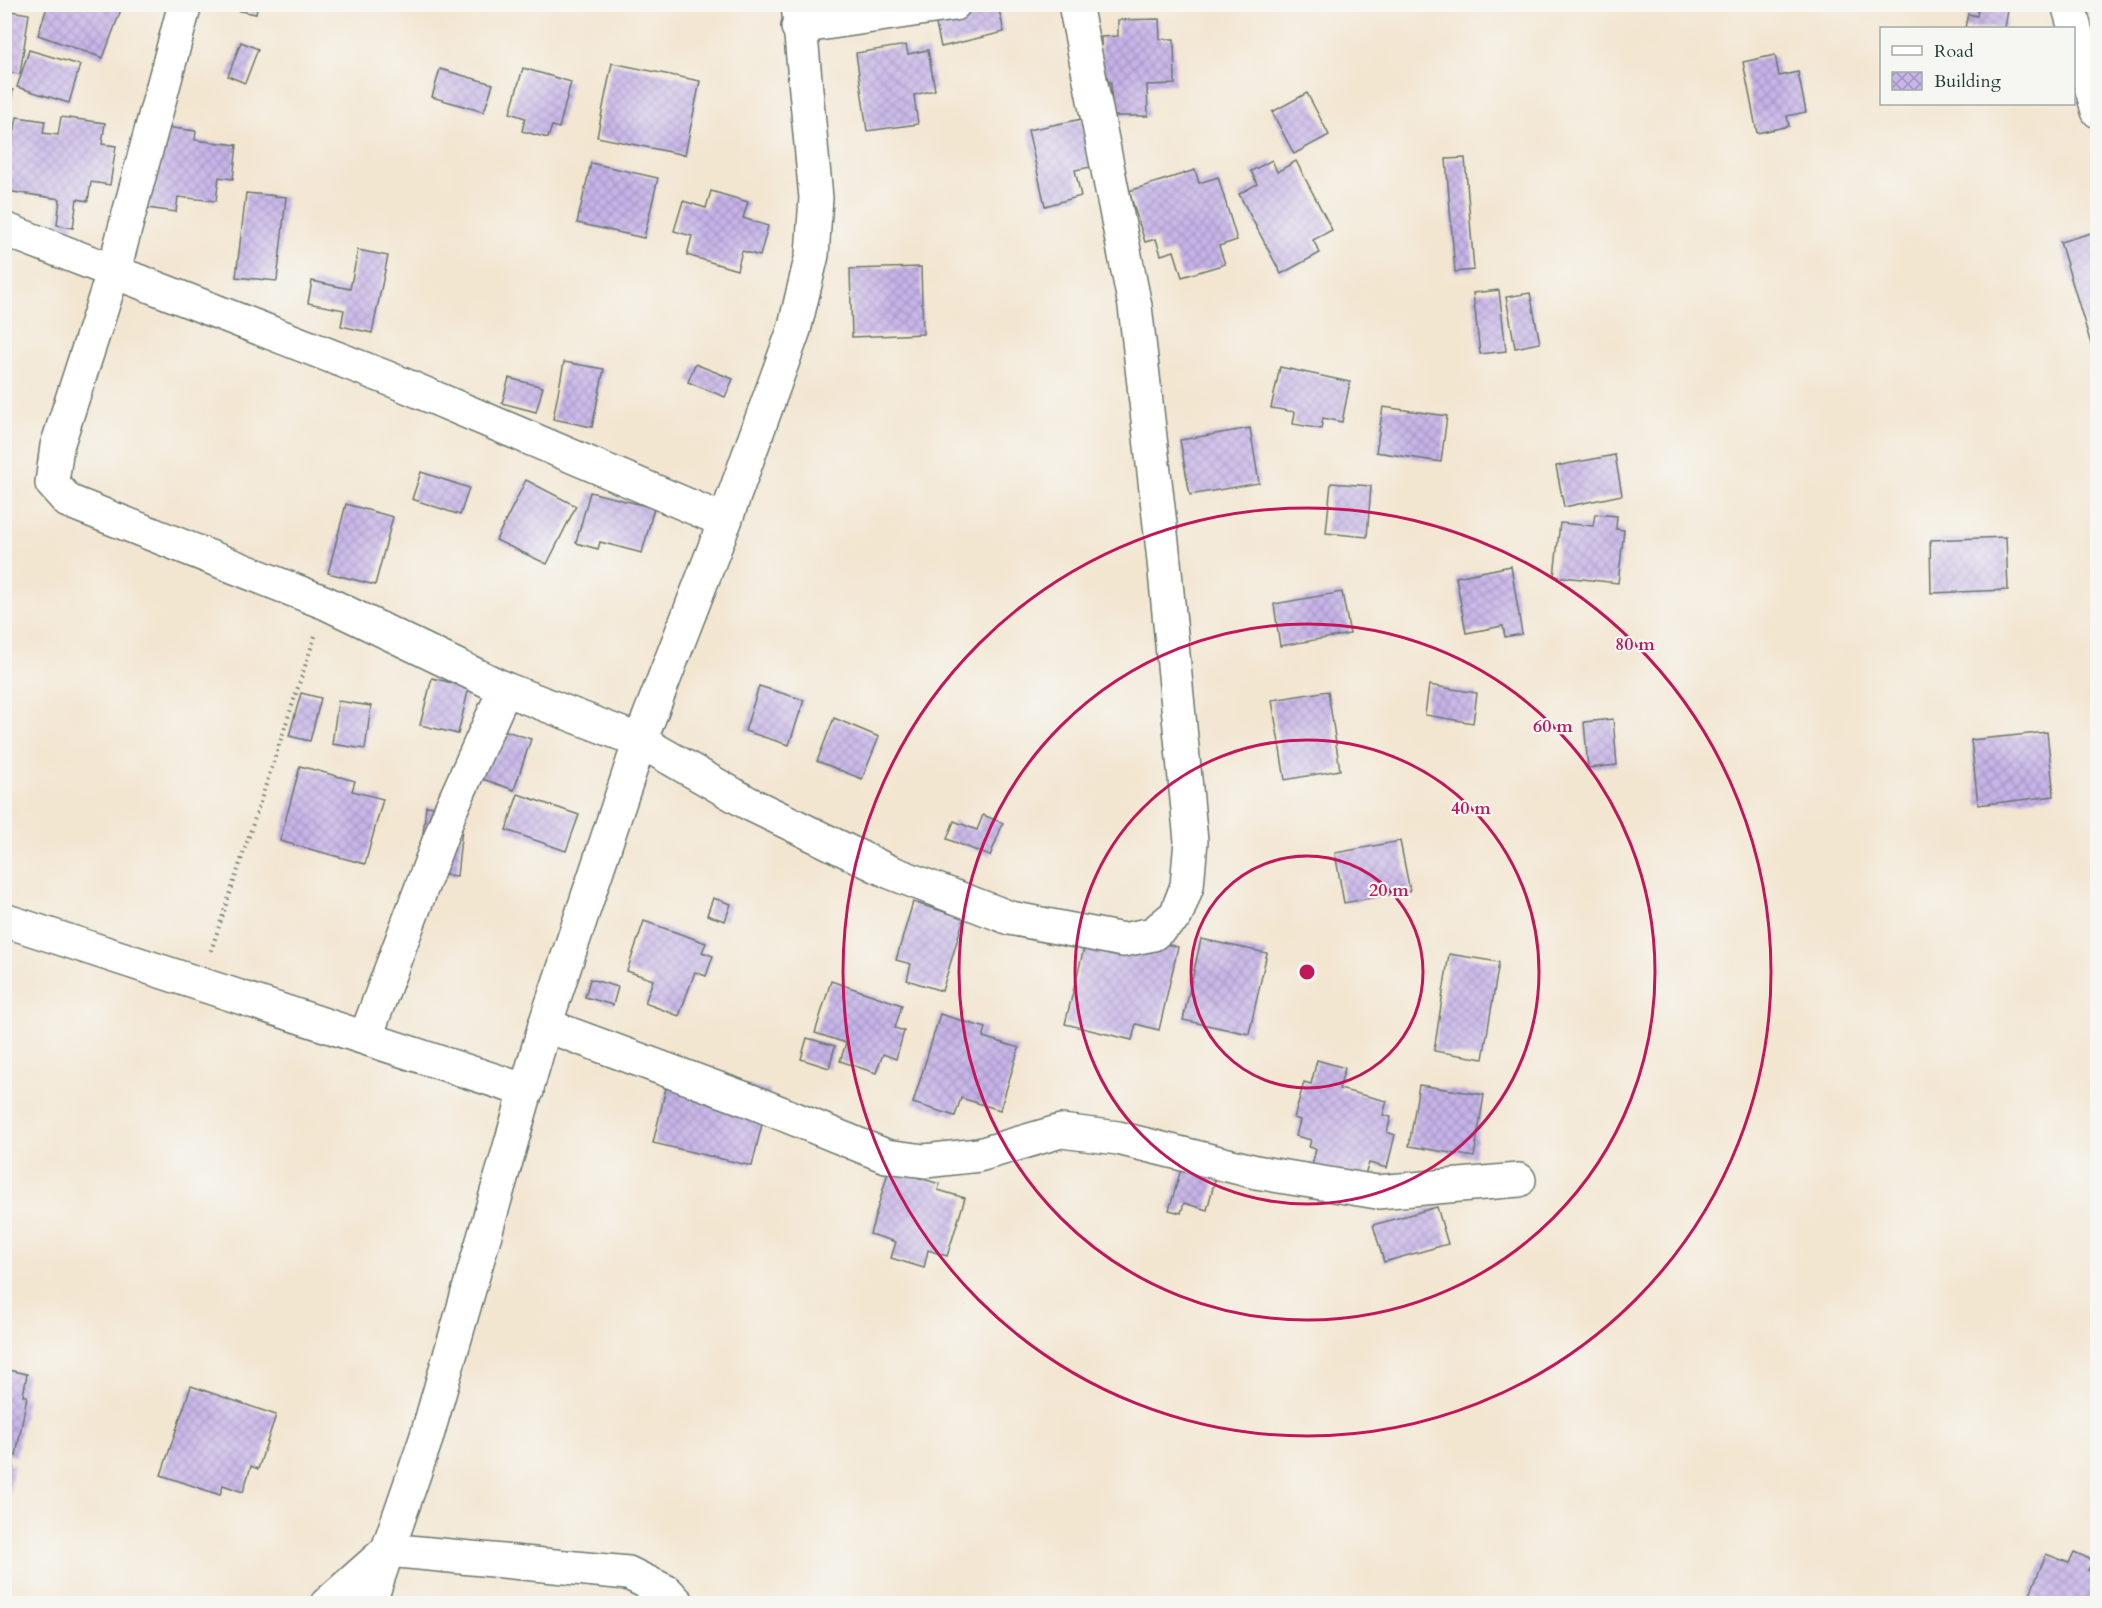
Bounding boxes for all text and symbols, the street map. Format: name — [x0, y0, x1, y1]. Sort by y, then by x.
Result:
legend — [1880, 27, 2075, 105]
text: Road — [1934, 39, 1974, 64]
text: Building — [1934, 69, 2002, 94]
text: 80 m — [1615, 632, 1655, 657]
text: 60 m — [1533, 714, 1573, 739]
text: 40 m — [1451, 796, 1491, 821]
text: 20 m — [1369, 878, 1409, 903]
centre of rings — [1297, 962, 1317, 982]

